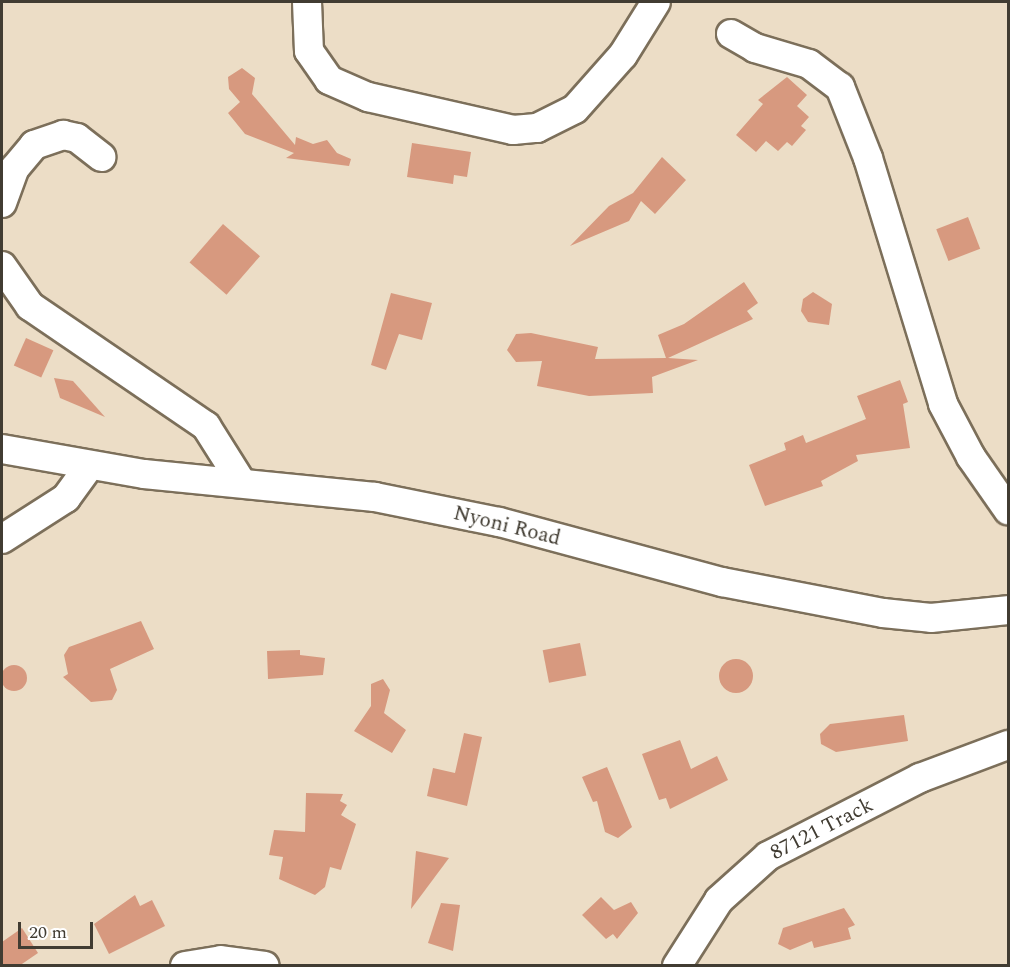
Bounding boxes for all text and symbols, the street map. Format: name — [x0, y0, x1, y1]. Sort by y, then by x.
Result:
street label: Nyoni Road — [451, 501, 563, 551]
street label: 87121 Track — [766, 792, 878, 866]
scale bar — [21, 910, 96, 948]
text: 20 m — [29, 919, 67, 946]

